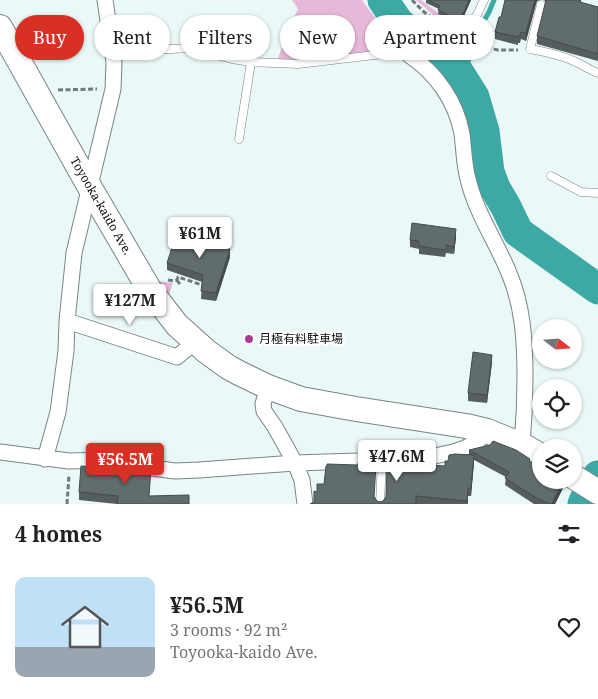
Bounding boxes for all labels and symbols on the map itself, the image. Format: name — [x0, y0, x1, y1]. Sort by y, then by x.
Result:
street label: Toyooka-kaido Ave. — [66, 154, 136, 258]
pin: ¥61M — [170, 216, 230, 259]
pin: ¥127M — [95, 284, 165, 326]
north arrow — [532, 319, 582, 369]
place label: 月極有料駐車場 — [259, 330, 343, 347]
marker: 月極有料駐車場 — [243, 333, 255, 345]
pin: ¥47.6M — [356, 440, 438, 482]
pin: ¥56.5M — [84, 442, 166, 485]

